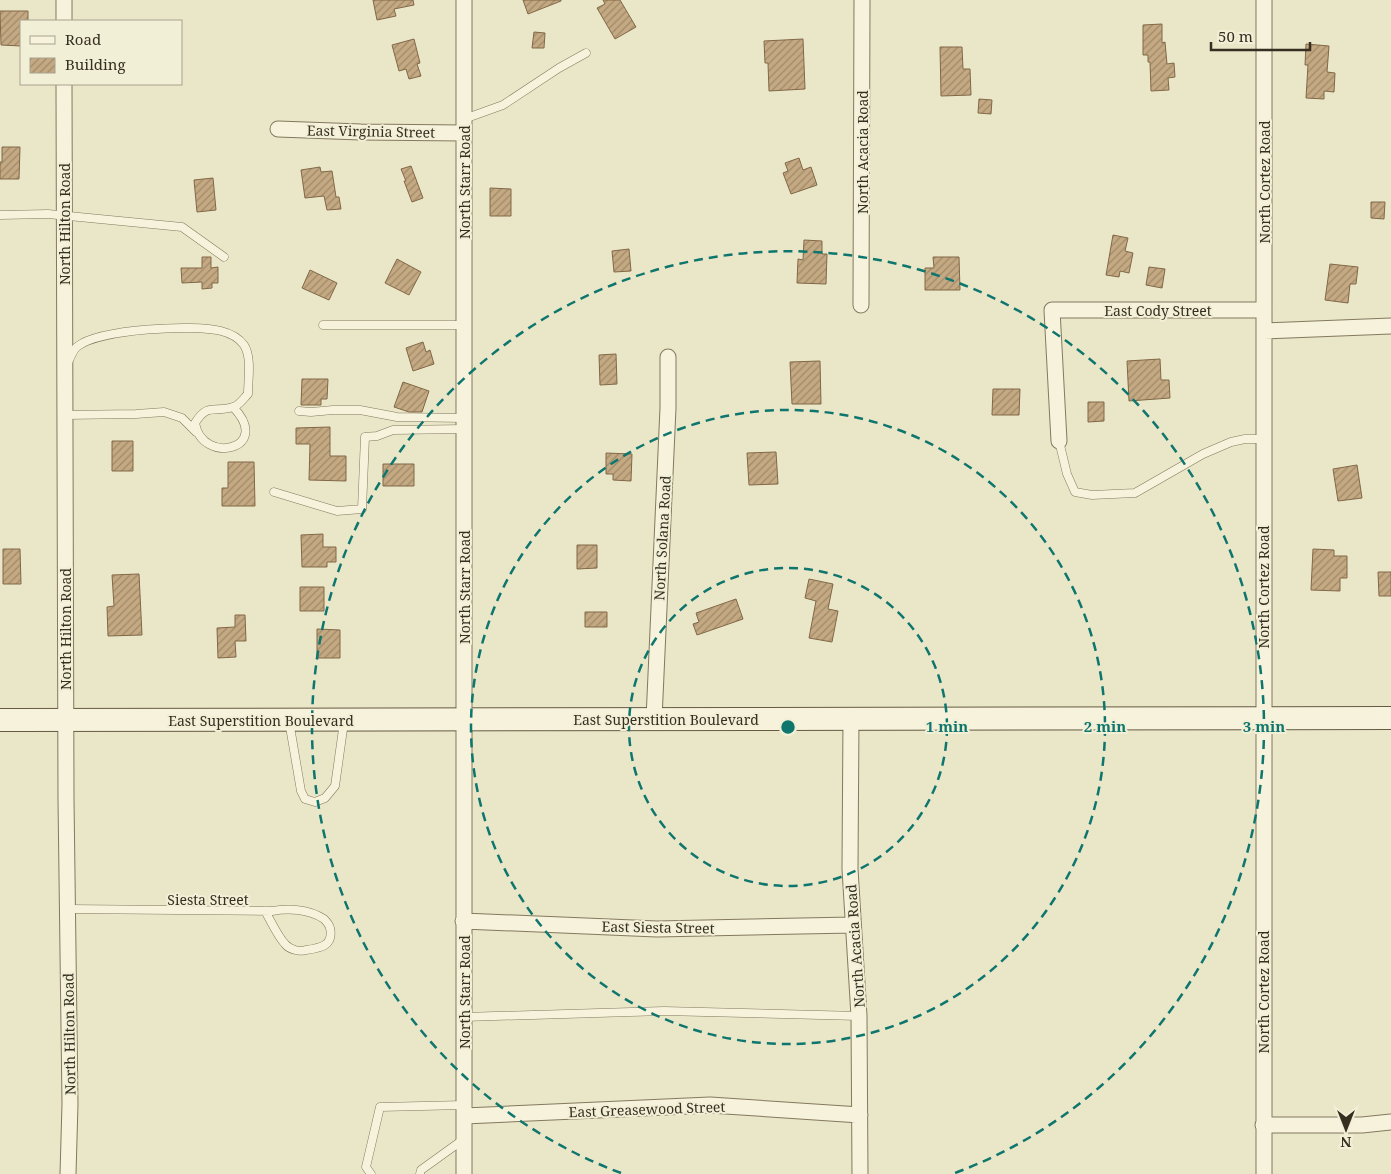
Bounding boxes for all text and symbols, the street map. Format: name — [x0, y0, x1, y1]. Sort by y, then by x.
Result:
legend — [20, 20, 182, 85]
scale bar — [1211, 20, 1310, 52]
text: 50 m — [1218, 26, 1253, 46]
text: Road — [65, 29, 101, 49]
text: Building — [65, 54, 126, 74]
street label: North Acacia Road — [853, 90, 872, 214]
street label: East Virginia Street — [307, 120, 435, 142]
street label: North Cortez Road — [1255, 120, 1274, 244]
street label: North Starr Road — [455, 125, 474, 239]
street label: North Hilton Road — [55, 163, 74, 285]
street label: East Cody Street — [1104, 301, 1212, 320]
street label: North Solana Road — [649, 475, 675, 601]
street label: North Cortez Road — [1254, 525, 1273, 649]
street label: North Starr Road — [455, 530, 474, 644]
street label: North Hilton Road — [56, 568, 75, 690]
street label: East Superstition Boulevard — [573, 710, 759, 729]
street label: East Superstition Boulevard — [168, 711, 354, 730]
text: 1 min — [926, 716, 968, 736]
text: 2 min — [1084, 716, 1126, 736]
text: 3 min — [1243, 716, 1285, 736]
centre of rings — [779, 718, 797, 736]
street label: North Acacia Road — [841, 883, 869, 1008]
street label: Siesta Street — [167, 890, 249, 909]
street label: East Siesta Street — [601, 917, 715, 937]
street label: North Cortez Road — [1254, 930, 1273, 1054]
street label: North Starr Road — [455, 935, 474, 1049]
street label: North Hilton Road — [58, 972, 80, 1095]
street label: East Greasewood Street — [568, 1097, 726, 1121]
north arrow — [1321, 1104, 1371, 1154]
text: N — [1340, 1133, 1352, 1152]

